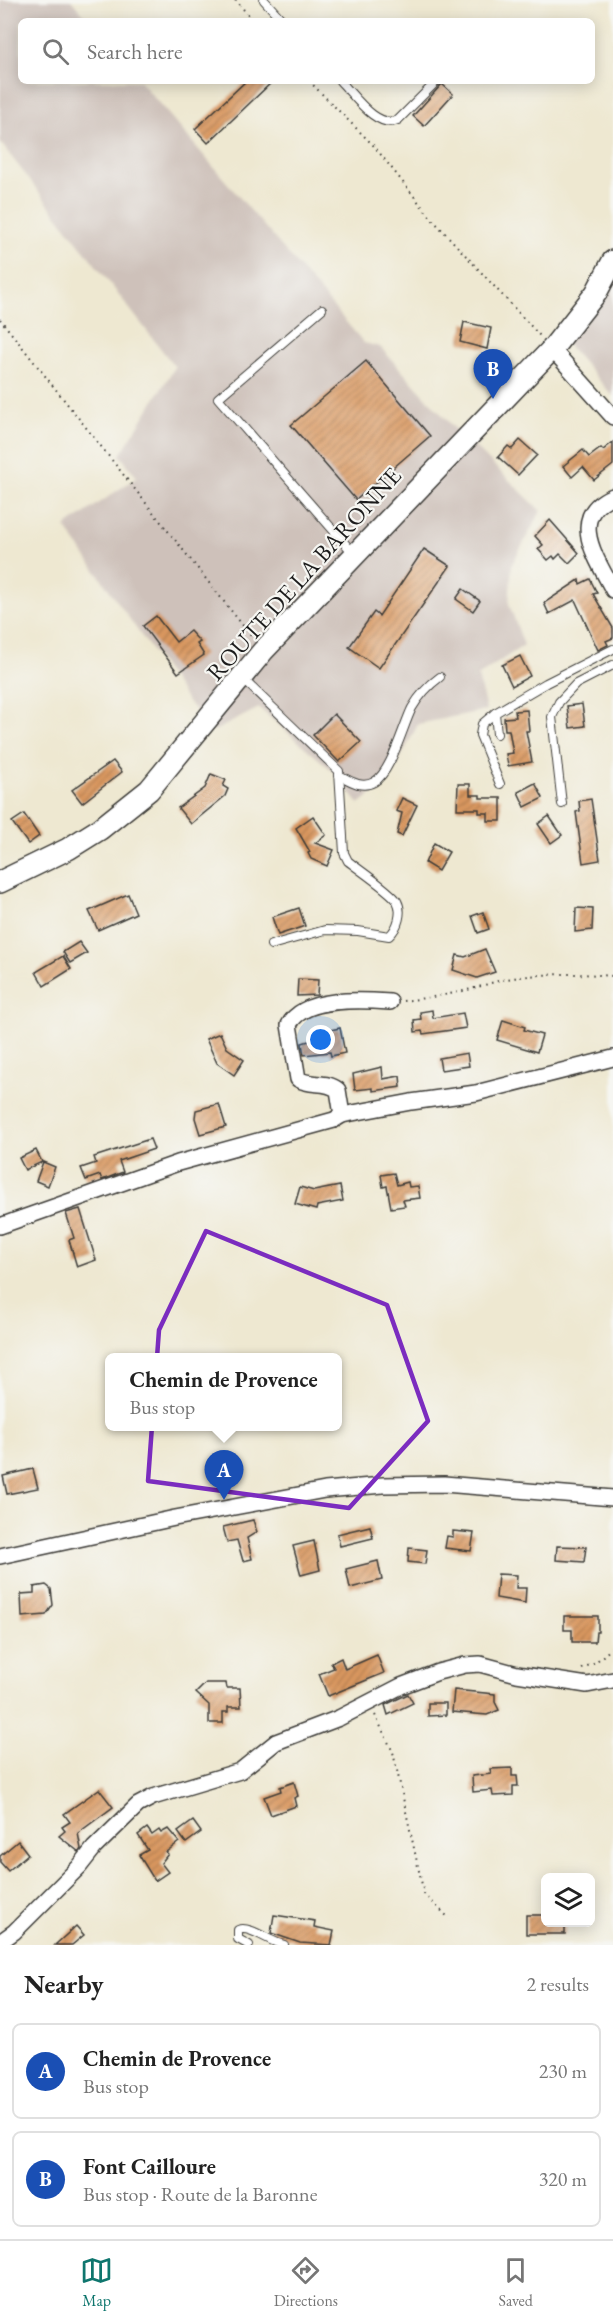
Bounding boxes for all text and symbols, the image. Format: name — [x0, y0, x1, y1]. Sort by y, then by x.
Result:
search box — [18, 18, 595, 84]
icon: search — [39, 35, 72, 68]
text: Search here — [87, 37, 182, 66]
pin: B — [474, 350, 512, 399]
street label: ROUTE DE LA BARONNE — [199, 460, 408, 687]
your location — [306, 1025, 335, 1054]
popup — [105, 1353, 342, 1431]
text: Chemin de Provence — [129, 1365, 318, 1394]
text: Bus stop — [129, 1394, 195, 1420]
pin: A — [204, 1450, 244, 1500]
map controls — [541, 1873, 595, 1927]
button: layers — [541, 1873, 595, 1927]
text: Nearby — [24, 1967, 104, 2001]
text: 2 results — [526, 1971, 589, 1997]
text: Chemin de Provence — [83, 2044, 271, 2073]
text: A — [38, 2058, 53, 2084]
text: 230 m — [539, 2058, 587, 2084]
text: Bus stop — [83, 2073, 149, 2099]
text: Font Cailloure — [83, 2152, 216, 2181]
text: B — [39, 2166, 52, 2192]
text: 320 m — [539, 2166, 587, 2192]
text: Bus stop · Route de la Baronne — [83, 2181, 317, 2207]
tab: Map — [80, 2254, 113, 2311]
tab: Directions — [274, 2254, 338, 2311]
tab: Saved — [498, 2254, 533, 2311]

